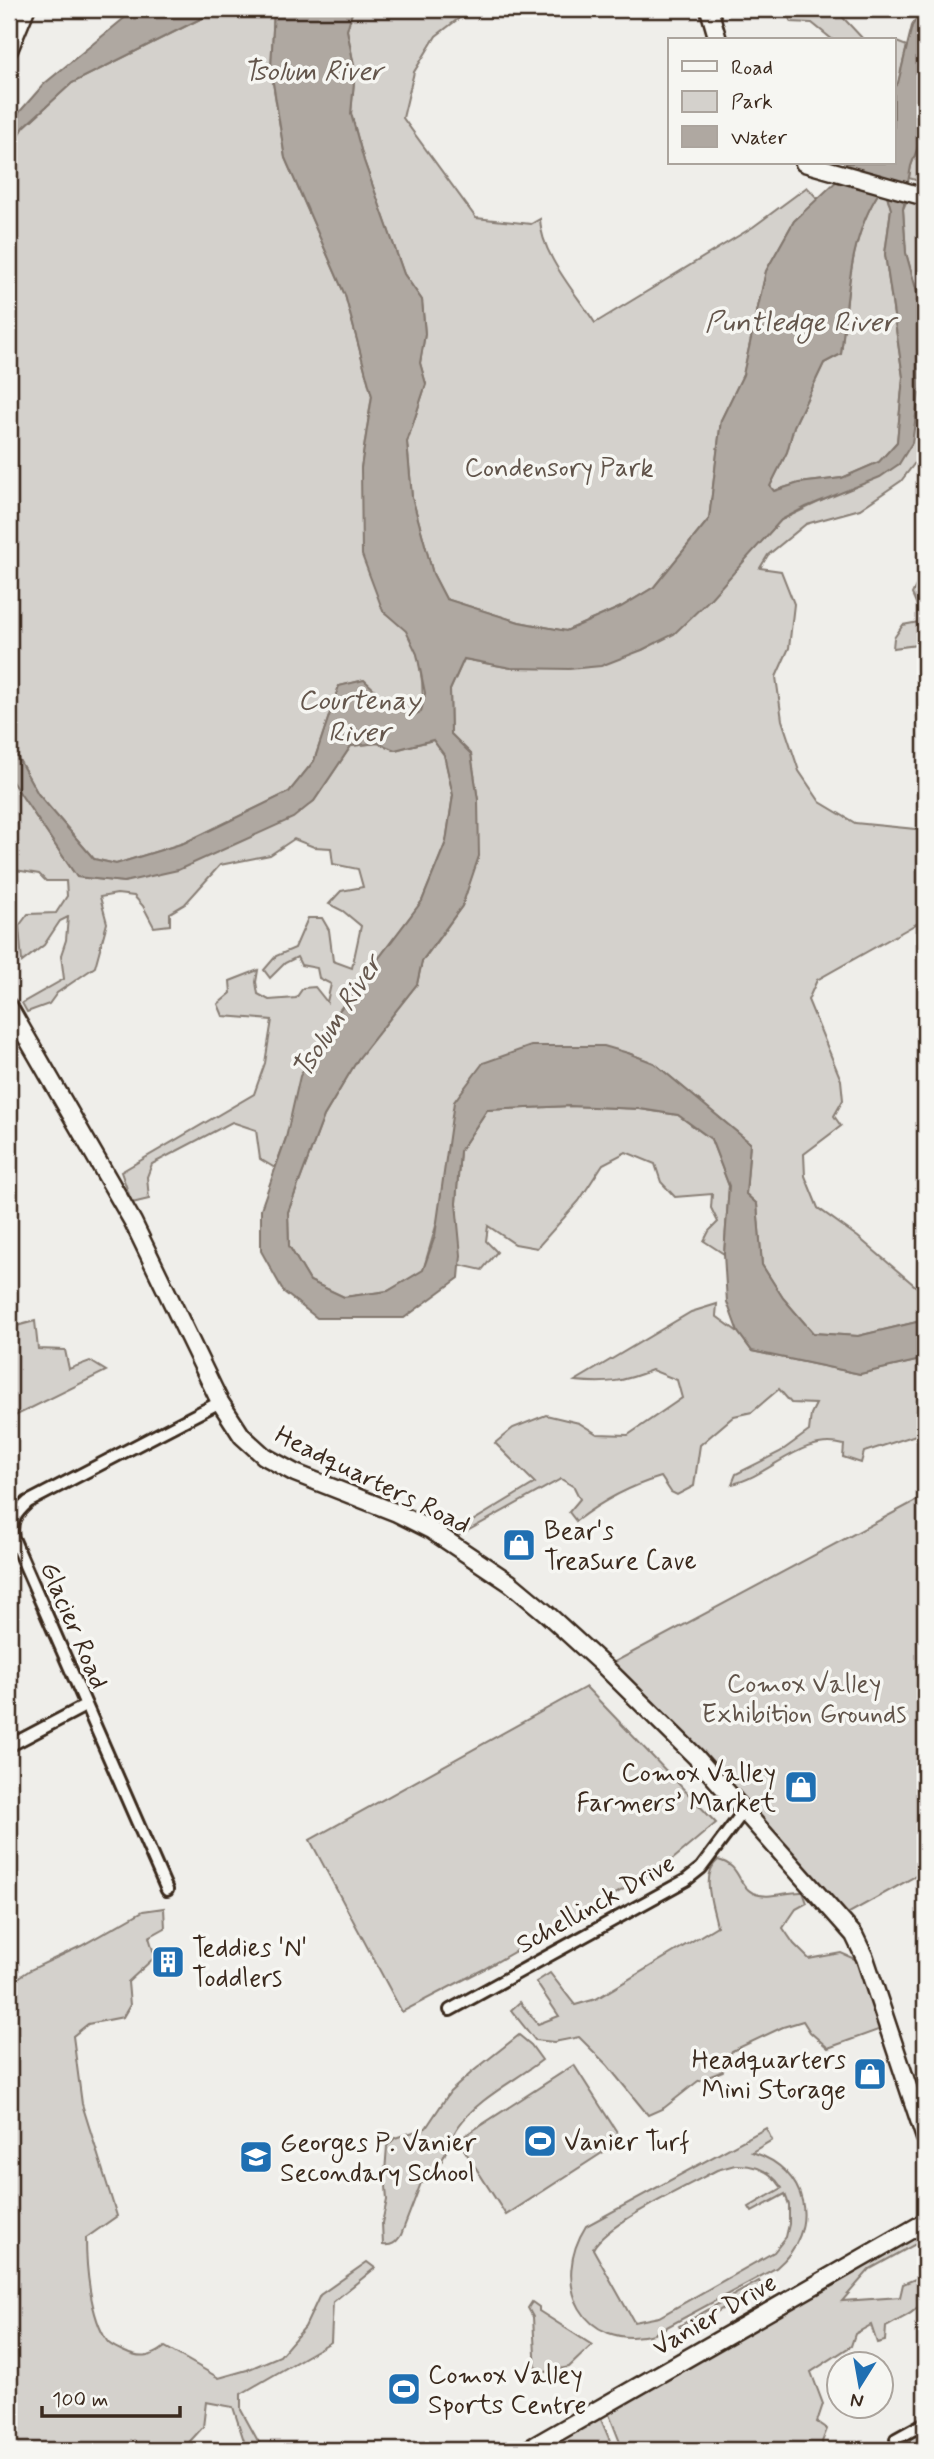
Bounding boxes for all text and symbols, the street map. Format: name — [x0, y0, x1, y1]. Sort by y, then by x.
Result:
legend — [668, 38, 895, 164]
water label: Tsolum River — [243, 54, 386, 91]
text: Road — [731, 54, 773, 82]
text: Park — [731, 88, 773, 116]
text: Water — [731, 124, 787, 152]
water label: Puntledge River — [705, 305, 899, 344]
park label: Condensory Park — [464, 452, 654, 486]
water label: Courtenay River — [298, 683, 422, 752]
water label: Tsolum River — [284, 946, 394, 1086]
street label: Headquarters Road — [269, 1419, 475, 1543]
place label: Bear's Treasure Cave — [544, 1515, 697, 1579]
shop icon: Bear's Treasure Cave — [500, 1526, 538, 1564]
street label: Glacier Road — [31, 1557, 115, 1695]
park label: Comox Valley Exhibition Grounds — [702, 1668, 906, 1732]
place label: Comox Valley Farmers’ Market — [577, 1757, 776, 1821]
shop icon: Comox Valley Farmers’ Market — [782, 1768, 820, 1806]
street label: Schellinck Drive — [511, 1847, 681, 1962]
place label: Teddies 'N' Toddlers — [192, 1932, 307, 1996]
building icon: Teddies 'N' Toddlers — [149, 1943, 187, 1981]
place label: Headquarters Mini Storage — [692, 2044, 846, 2110]
shop icon: Headquarters Mini Storage — [851, 2055, 889, 2093]
sports icon: Vanier Turf — [521, 2122, 559, 2160]
place label: Vanier Turf — [564, 2126, 690, 2160]
place label: Georges P. Vanier Secondary School — [280, 2127, 477, 2191]
school or university icon: Georges P. Vanier Secondary School — [237, 2138, 275, 2176]
street label: Vanier Drive — [647, 2266, 783, 2365]
north arrow — [825, 2350, 895, 2420]
place label: Comox Valley Sports Centre — [428, 2359, 587, 2423]
sports icon: Comox Valley Sports Centre — [385, 2370, 423, 2408]
scale bar — [42, 2375, 180, 2419]
text: 100 m — [52, 2386, 108, 2414]
text: N — [848, 2387, 866, 2414]

